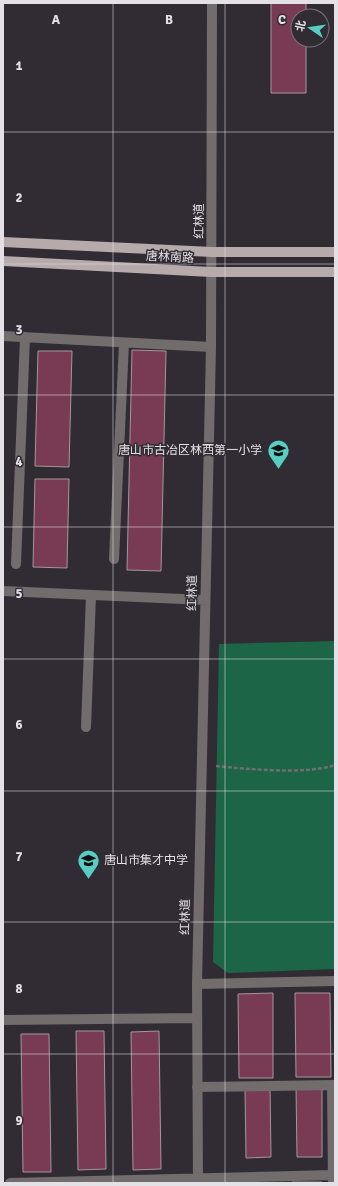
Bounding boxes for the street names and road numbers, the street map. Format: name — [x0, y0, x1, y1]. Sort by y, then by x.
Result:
street label: 红林道 — [192, 203, 207, 239]
street label: 唐林南路 — [146, 249, 194, 266]
street label: 红林道 — [185, 575, 200, 611]
street label: 红林道 — [178, 899, 193, 935]

